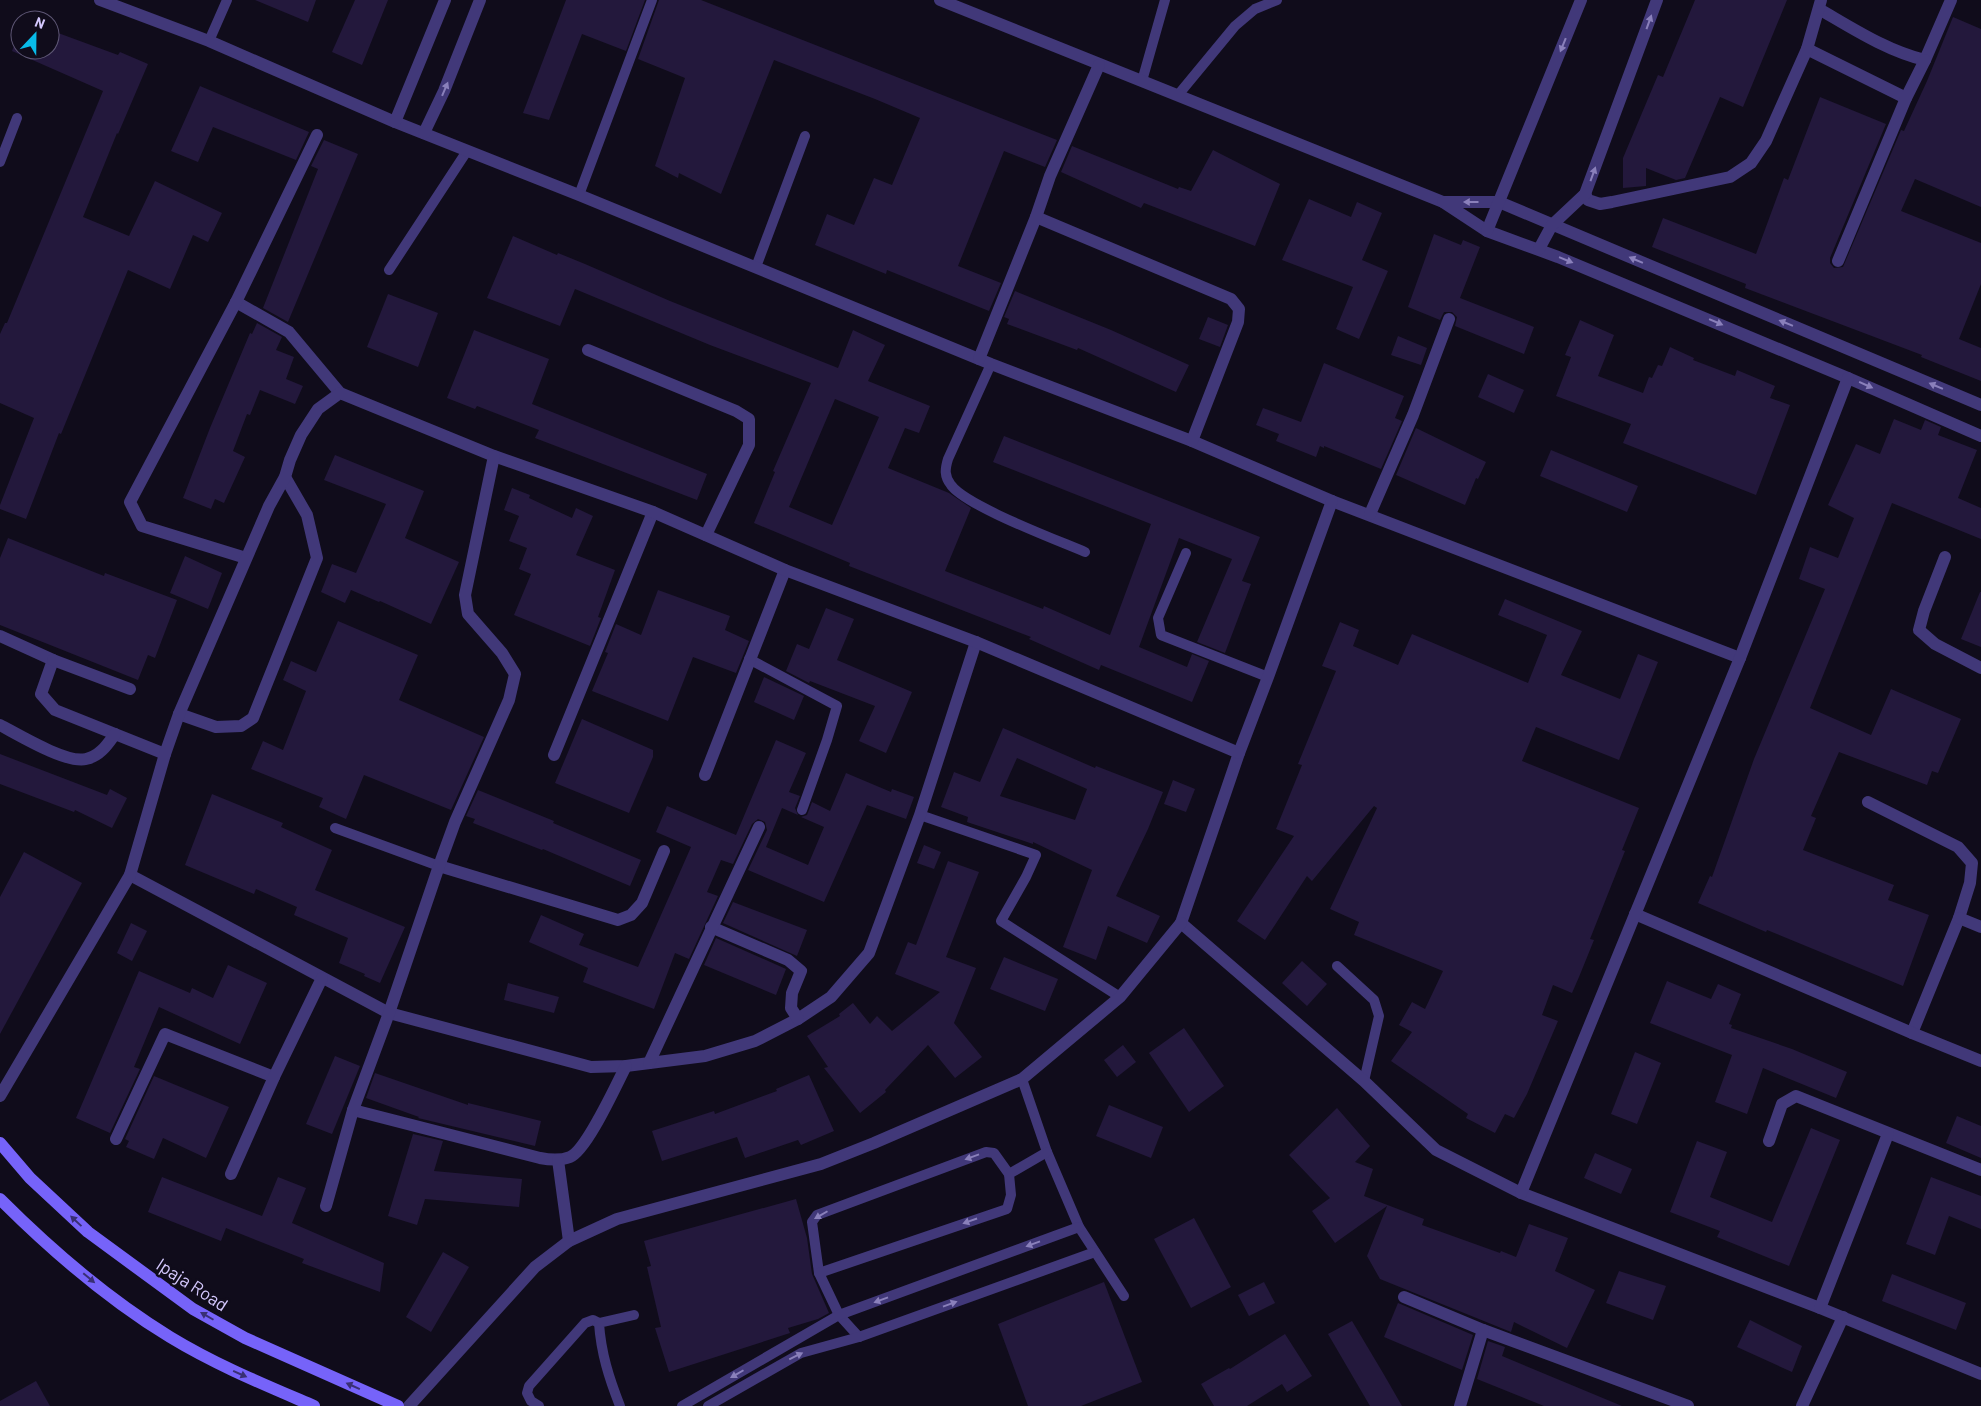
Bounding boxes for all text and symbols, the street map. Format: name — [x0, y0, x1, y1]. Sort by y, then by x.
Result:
north arrow — [10, 10, 60, 60]
text: N — [33, 13, 48, 32]
one-way arrow — [1646, 14, 1653, 29]
one-way arrow — [1558, 38, 1566, 52]
one-way arrow — [441, 81, 449, 96]
one-way arrow — [1589, 166, 1597, 181]
one-way arrow — [1463, 198, 1479, 206]
one-way arrow — [1629, 256, 1644, 264]
one-way arrow — [1558, 257, 1573, 265]
one-way arrow — [1709, 319, 1723, 327]
one-way arrow — [1778, 319, 1793, 327]
one-way arrow — [1859, 382, 1873, 390]
one-way arrow — [1928, 382, 1943, 390]
one-way arrow — [964, 1153, 979, 1161]
one-way arrow — [814, 1211, 828, 1220]
one-way arrow — [69, 1215, 82, 1226]
one-way arrow — [962, 1218, 977, 1226]
one-way arrow — [1026, 1241, 1041, 1248]
street label: Ipaja Road — [153, 1253, 232, 1315]
one-way arrow — [82, 1272, 95, 1283]
one-way arrow — [873, 1296, 888, 1304]
one-way arrow — [943, 1300, 958, 1308]
one-way arrow — [200, 1312, 213, 1321]
one-way arrow — [789, 1352, 803, 1360]
one-way arrow — [730, 1369, 743, 1378]
one-way arrow — [233, 1370, 247, 1378]
one-way arrow — [346, 1382, 360, 1390]

